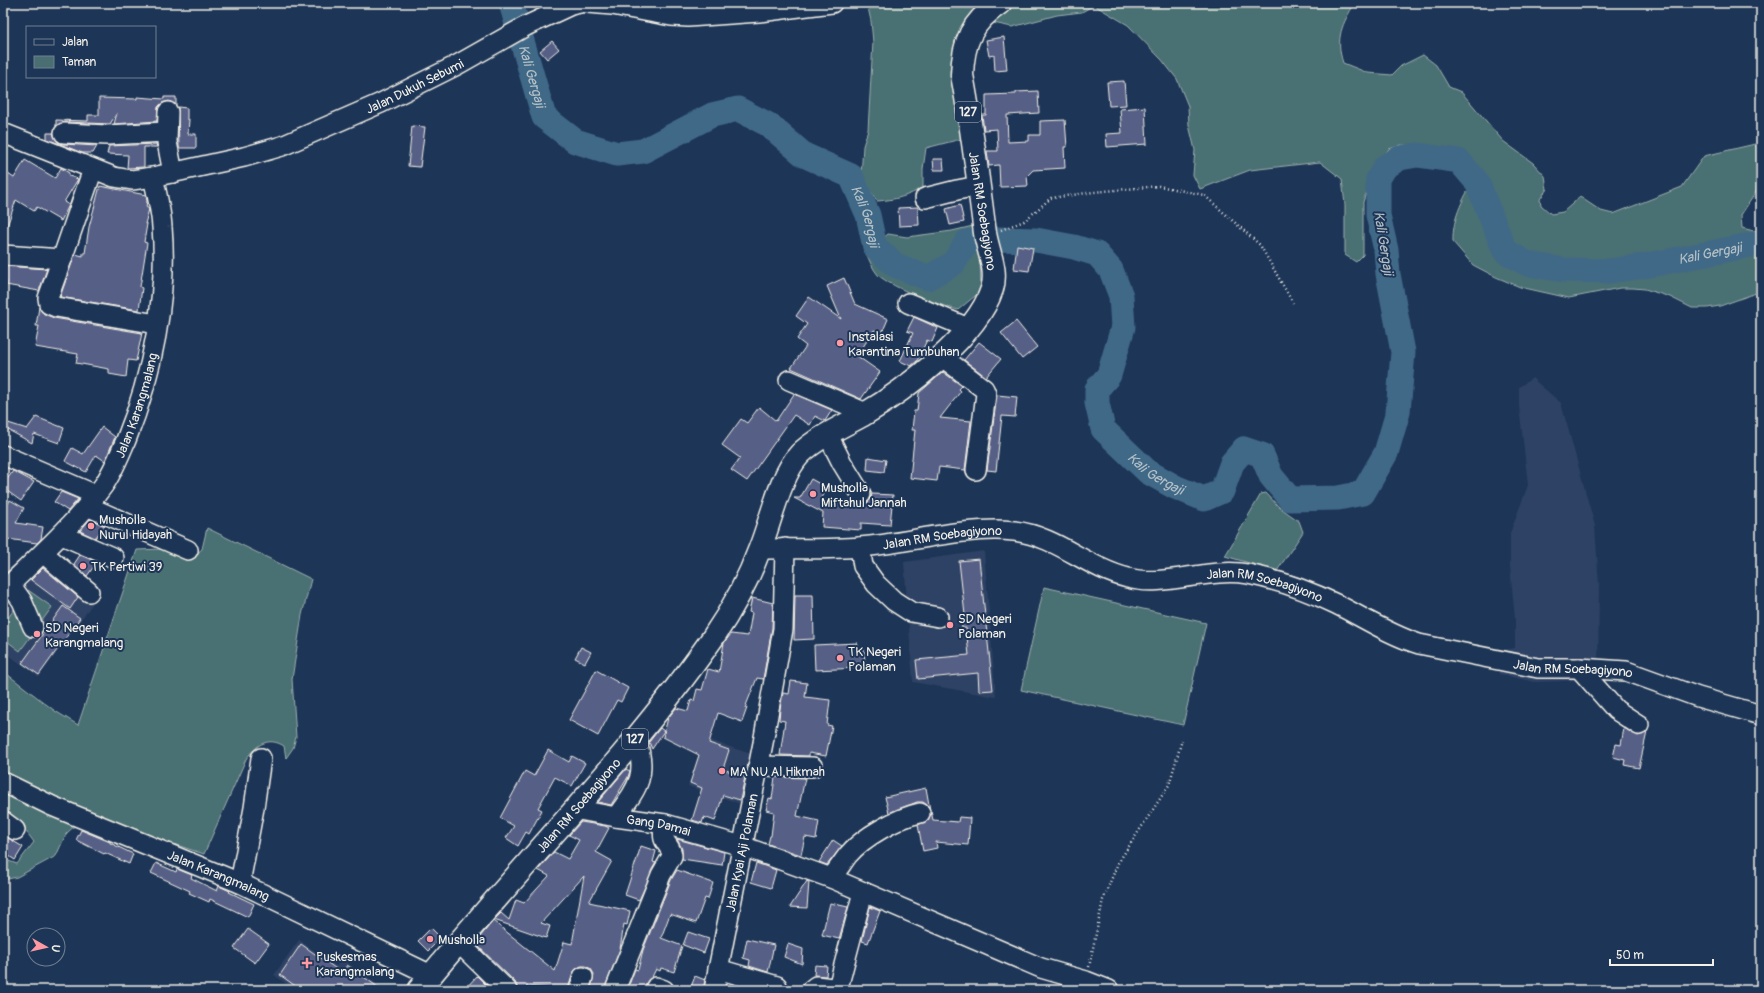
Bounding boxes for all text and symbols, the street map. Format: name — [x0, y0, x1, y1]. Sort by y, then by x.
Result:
legend — [26, 26, 156, 78]
text: Jalan — [62, 35, 88, 50]
water label: Kali Gergaji — [515, 43, 549, 112]
text: Taman — [62, 55, 96, 70]
street label: Jalan Dukuh Sebumi — [363, 56, 467, 118]
road number: 127 — [955, 102, 981, 122]
street label: Jalan RM Soebagiyono — [965, 151, 999, 272]
water label: Kali Gergaji — [847, 183, 883, 251]
water label: Kali Gergaji — [1370, 210, 1397, 279]
water label: Kali Gergaji — [1677, 239, 1746, 268]
place label: Instalasi Karantina Tumbuhan — [848, 329, 960, 360]
marker: Instalasi Karantina Tumbuhan — [835, 338, 845, 348]
street label: Jalan Karangmalang — [112, 351, 161, 461]
water label: Kali Gergaji — [1124, 449, 1188, 500]
place label: Musholla Miftahul Jannah — [821, 480, 907, 511]
marker: Musholla Miftahul Jannah — [808, 489, 818, 499]
place label: Musholla Nurul Hidayah — [99, 512, 172, 543]
marker: Musholla Nurul Hidayah — [86, 521, 96, 531]
street label: Jalan RM Soebagiyono — [882, 523, 1002, 553]
place label: TK Pertiwi 39 — [91, 559, 163, 575]
marker: TK Pertiwi 39 — [78, 561, 88, 571]
street label: Jalan RM Soebagiyono — [1205, 566, 1325, 606]
place label: SD Negeri Polaman — [958, 611, 1012, 642]
place label: SD Negeri Karangmalang — [45, 620, 124, 651]
marker: SD Negeri Polaman — [945, 620, 955, 630]
marker: SD Negeri Karangmalang — [32, 629, 42, 639]
place label: TK Negeri Polaman — [848, 644, 901, 675]
marker: TK Negeri Polaman — [835, 653, 845, 663]
street label: Jalan RM Soebagiyono — [1512, 656, 1635, 682]
road number: 127 — [622, 729, 648, 749]
street label: Jalan RM Soebagiyono — [533, 755, 625, 856]
place label: MA NU Al Hikmah — [730, 764, 825, 780]
marker: MA NU Al Hikmah — [717, 766, 727, 776]
street label: Jalan Kyai Aji Polaman — [723, 792, 762, 913]
street label: Gang Damai — [625, 812, 692, 840]
street label: Jalan Karangmalang — [165, 847, 272, 905]
north arrow — [26, 927, 66, 967]
place label: Musholla — [438, 932, 485, 948]
marker: Musholla — [425, 934, 435, 944]
scale bar — [1610, 941, 1713, 967]
text: U — [48, 944, 62, 953]
text: 50 m — [1616, 948, 1644, 963]
place label: Puskesmas Karangmalang — [316, 949, 395, 980]
marker: Puskesmas Karangmalang — [301, 957, 313, 969]

